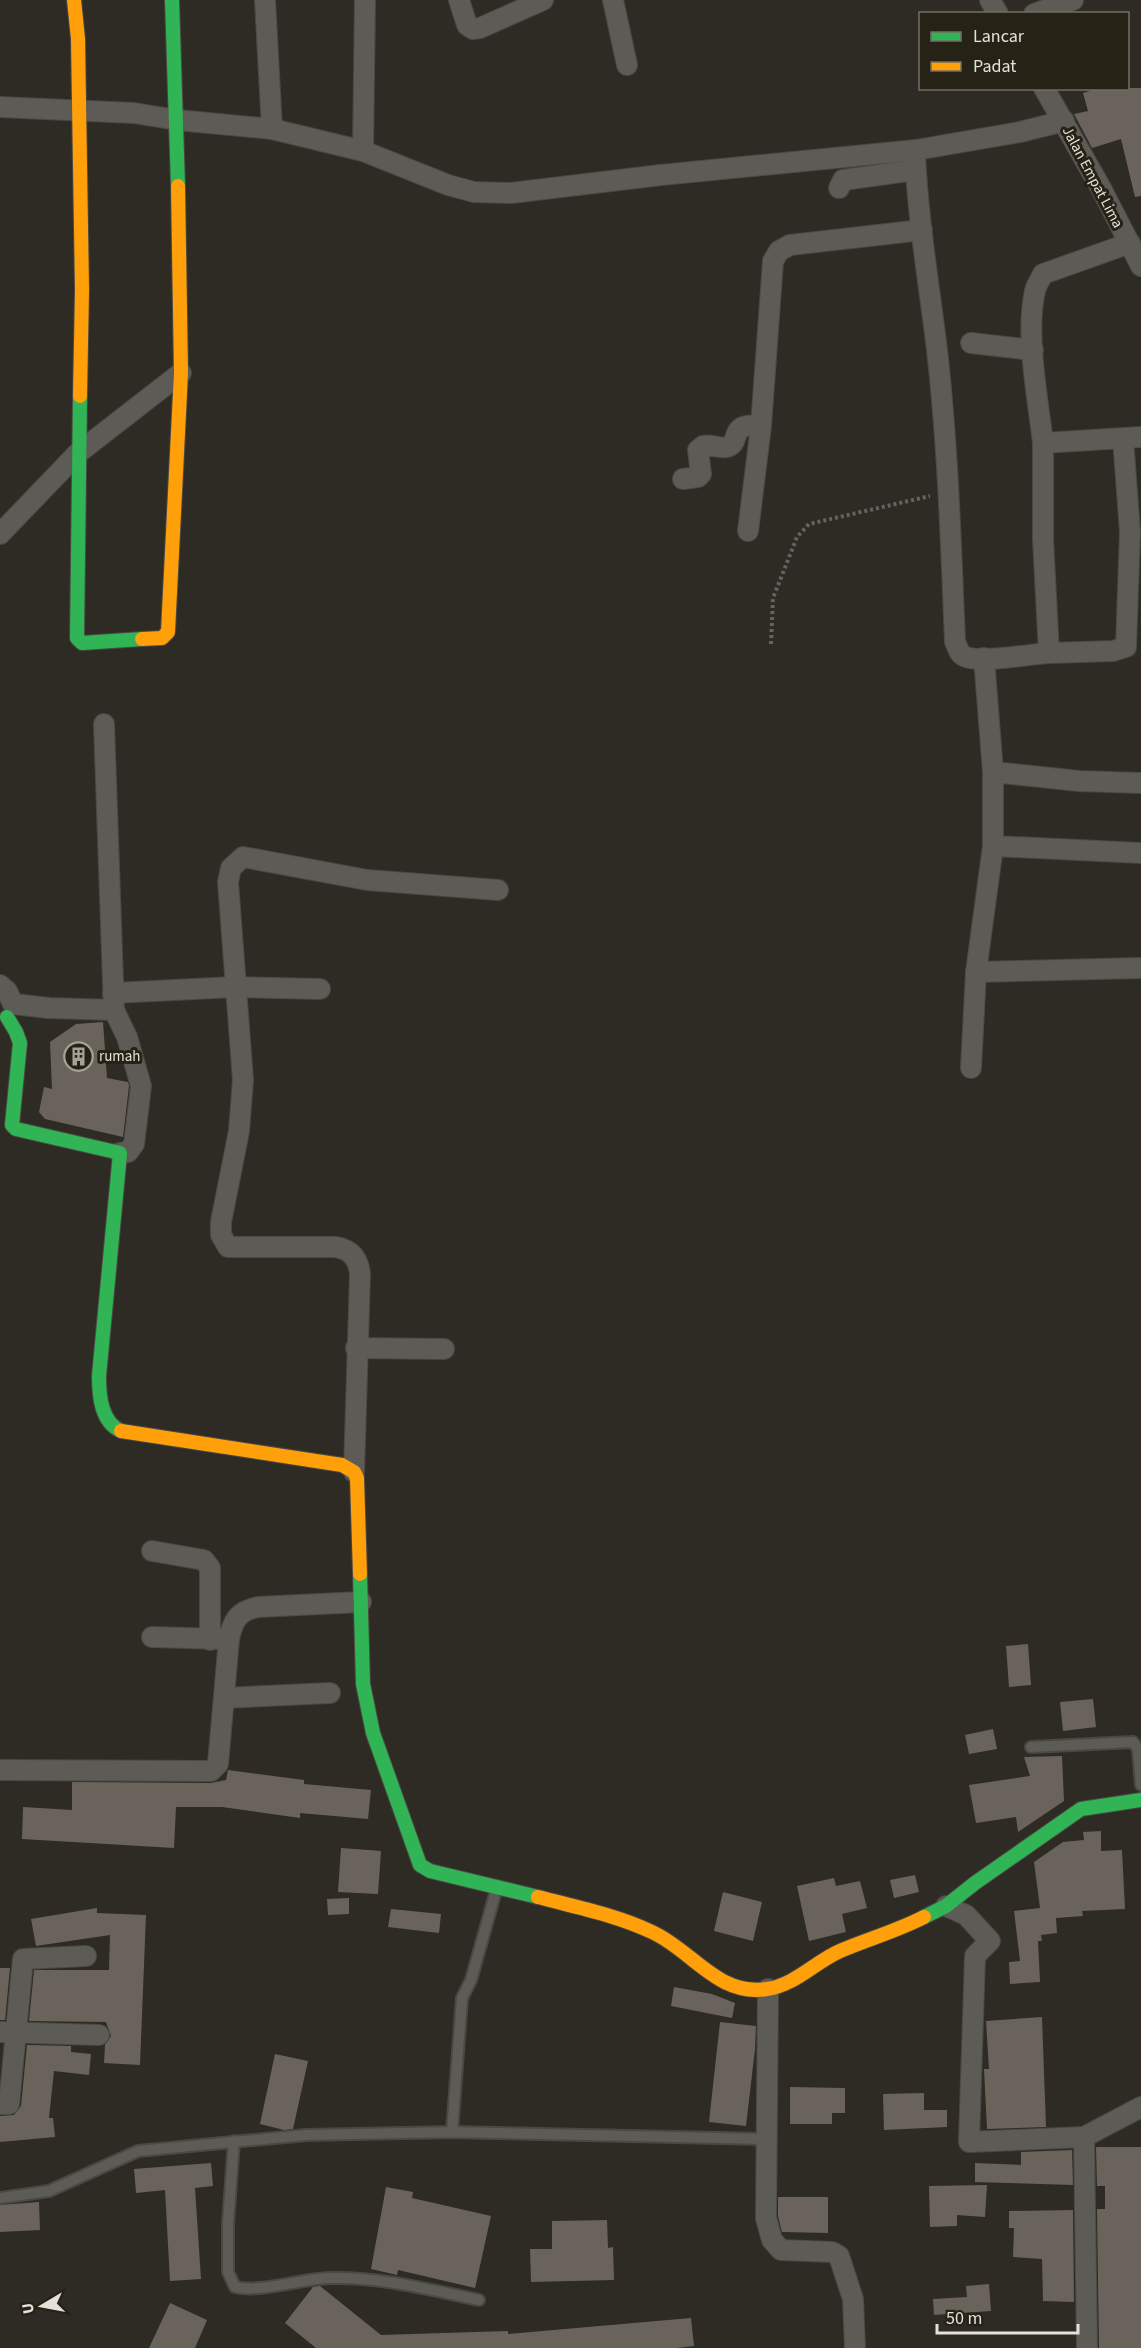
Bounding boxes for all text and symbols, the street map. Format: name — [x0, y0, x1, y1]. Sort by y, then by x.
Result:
legend — [919, 12, 1129, 90]
text: Lancar — [973, 24, 1025, 49]
text: Padat — [973, 54, 1016, 79]
street label: Jalan Empat Lima — [1057, 123, 1128, 232]
building icon: rumah — [62, 1040, 94, 1072]
place label: rumah — [99, 1046, 141, 1067]
north arrow — [12, 2276, 72, 2336]
scale bar — [937, 2297, 1078, 2335]
text: U — [16, 2301, 40, 2316]
text: 50 m — [946, 2306, 982, 2331]

